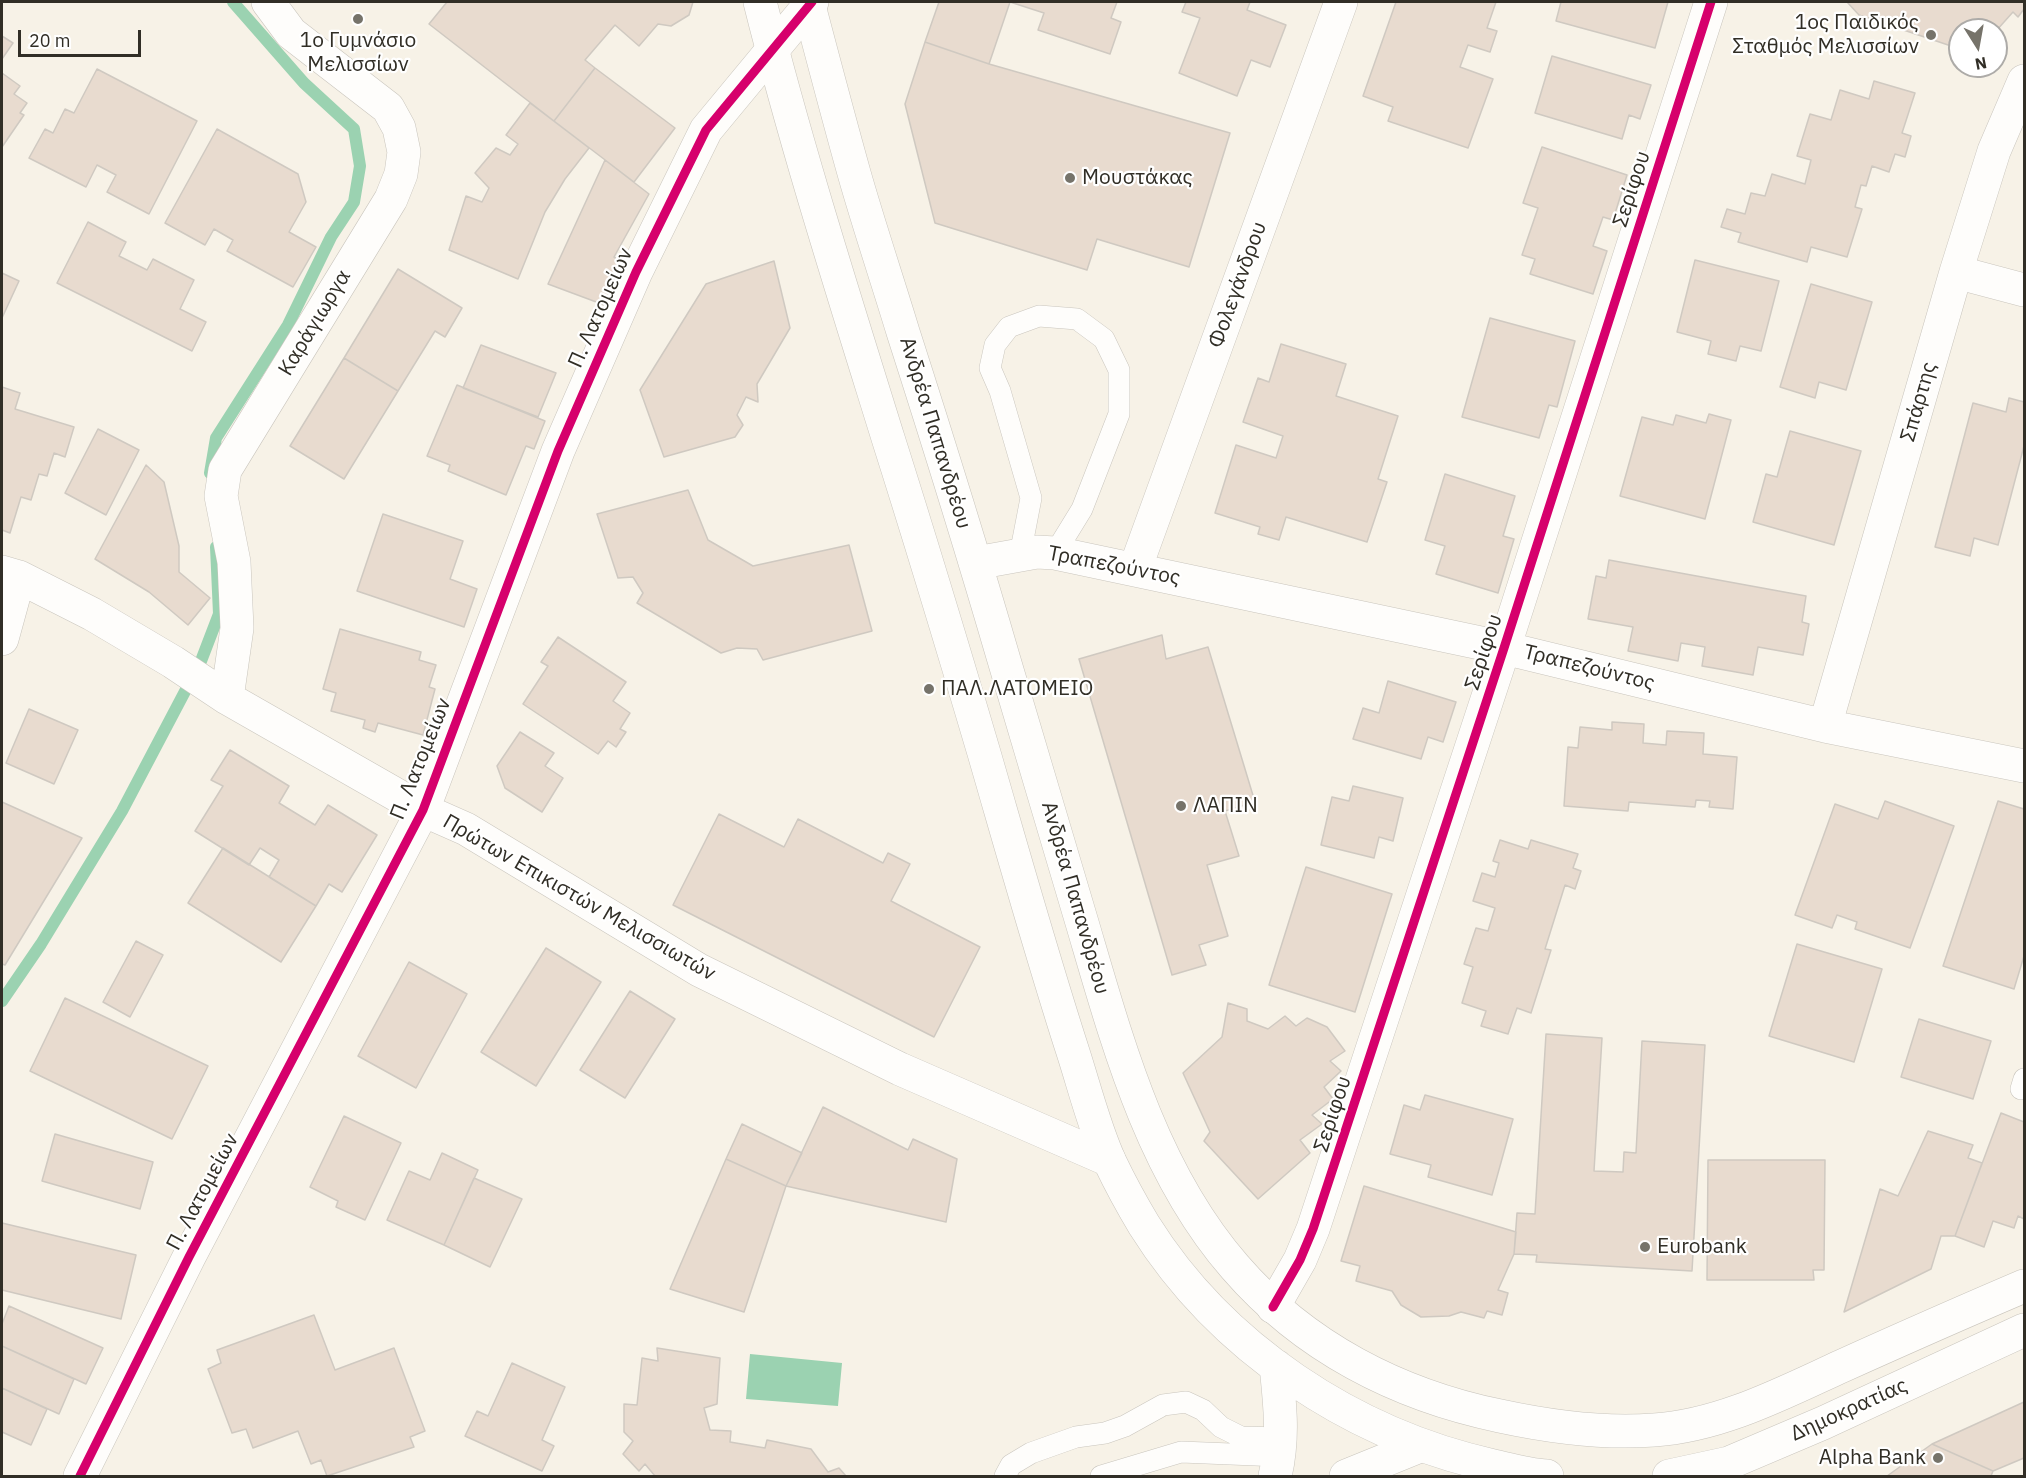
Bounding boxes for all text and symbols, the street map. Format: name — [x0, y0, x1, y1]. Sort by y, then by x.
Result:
place label: 1ος Παιδικός Σταθμός Μελισσίων — [1732, 10, 1919, 60]
marker: 1ο Γυμνάσιο Μελισσίων — [351, 12, 365, 26]
scale bar — [21, 18, 144, 56]
north arrow — [1948, 18, 2008, 78]
place label: 1ο Γυμνάσιο Μελισσίων — [300, 28, 416, 78]
marker: 1ος Παιδικός Σταθμός Μελισσίων — [1924, 28, 1938, 42]
text: 20 m — [29, 29, 71, 52]
text: N — [1973, 53, 1989, 75]
street label: Σερίφου — [1608, 148, 1656, 230]
place label: Μουστάκας — [1082, 165, 1193, 191]
marker: Μουστάκας — [1063, 171, 1077, 185]
street label: Φολεγάνδρου — [1203, 218, 1273, 352]
street label: Π. Λατομείων — [563, 244, 639, 372]
street label: Καράγιωργα — [274, 265, 356, 381]
street label: Ανδρέα Παπανδρέου — [894, 334, 976, 532]
street label: Σπάρτης — [1896, 359, 1942, 445]
street label: Τραπεζούντος — [1046, 541, 1182, 591]
street label: Σερίφου — [1460, 611, 1508, 693]
street label: Τραπεζούντος — [1521, 640, 1657, 696]
place label: ΠΑΛ.ΛΑΤΟΜΕΙΟ — [941, 676, 1093, 702]
marker: ΠΑΛ.ΛΑΤΟΜΕΙΟ — [922, 682, 936, 696]
street label: Π. Λατομείων — [385, 695, 457, 823]
place label: ΛΑΠΙΝ — [1193, 793, 1258, 819]
street label: Ανδρέα Παπανδρέου — [1035, 799, 1115, 997]
marker: ΛΑΠΙΝ — [1174, 799, 1188, 813]
street label: Πρώτων Επικιστών Μελισσιωτών — [438, 809, 720, 987]
street label: Σερίφου — [1309, 1073, 1357, 1155]
street label: Π. Λατομείων — [162, 1129, 244, 1255]
place label: Eurobank — [1657, 1234, 1747, 1260]
marker: Eurobank — [1638, 1240, 1652, 1254]
street label: Δημοκρατίας — [1787, 1373, 1911, 1447]
place label: Alpha Bank — [1819, 1445, 1926, 1471]
marker: Alpha Bank — [1931, 1451, 1945, 1465]

